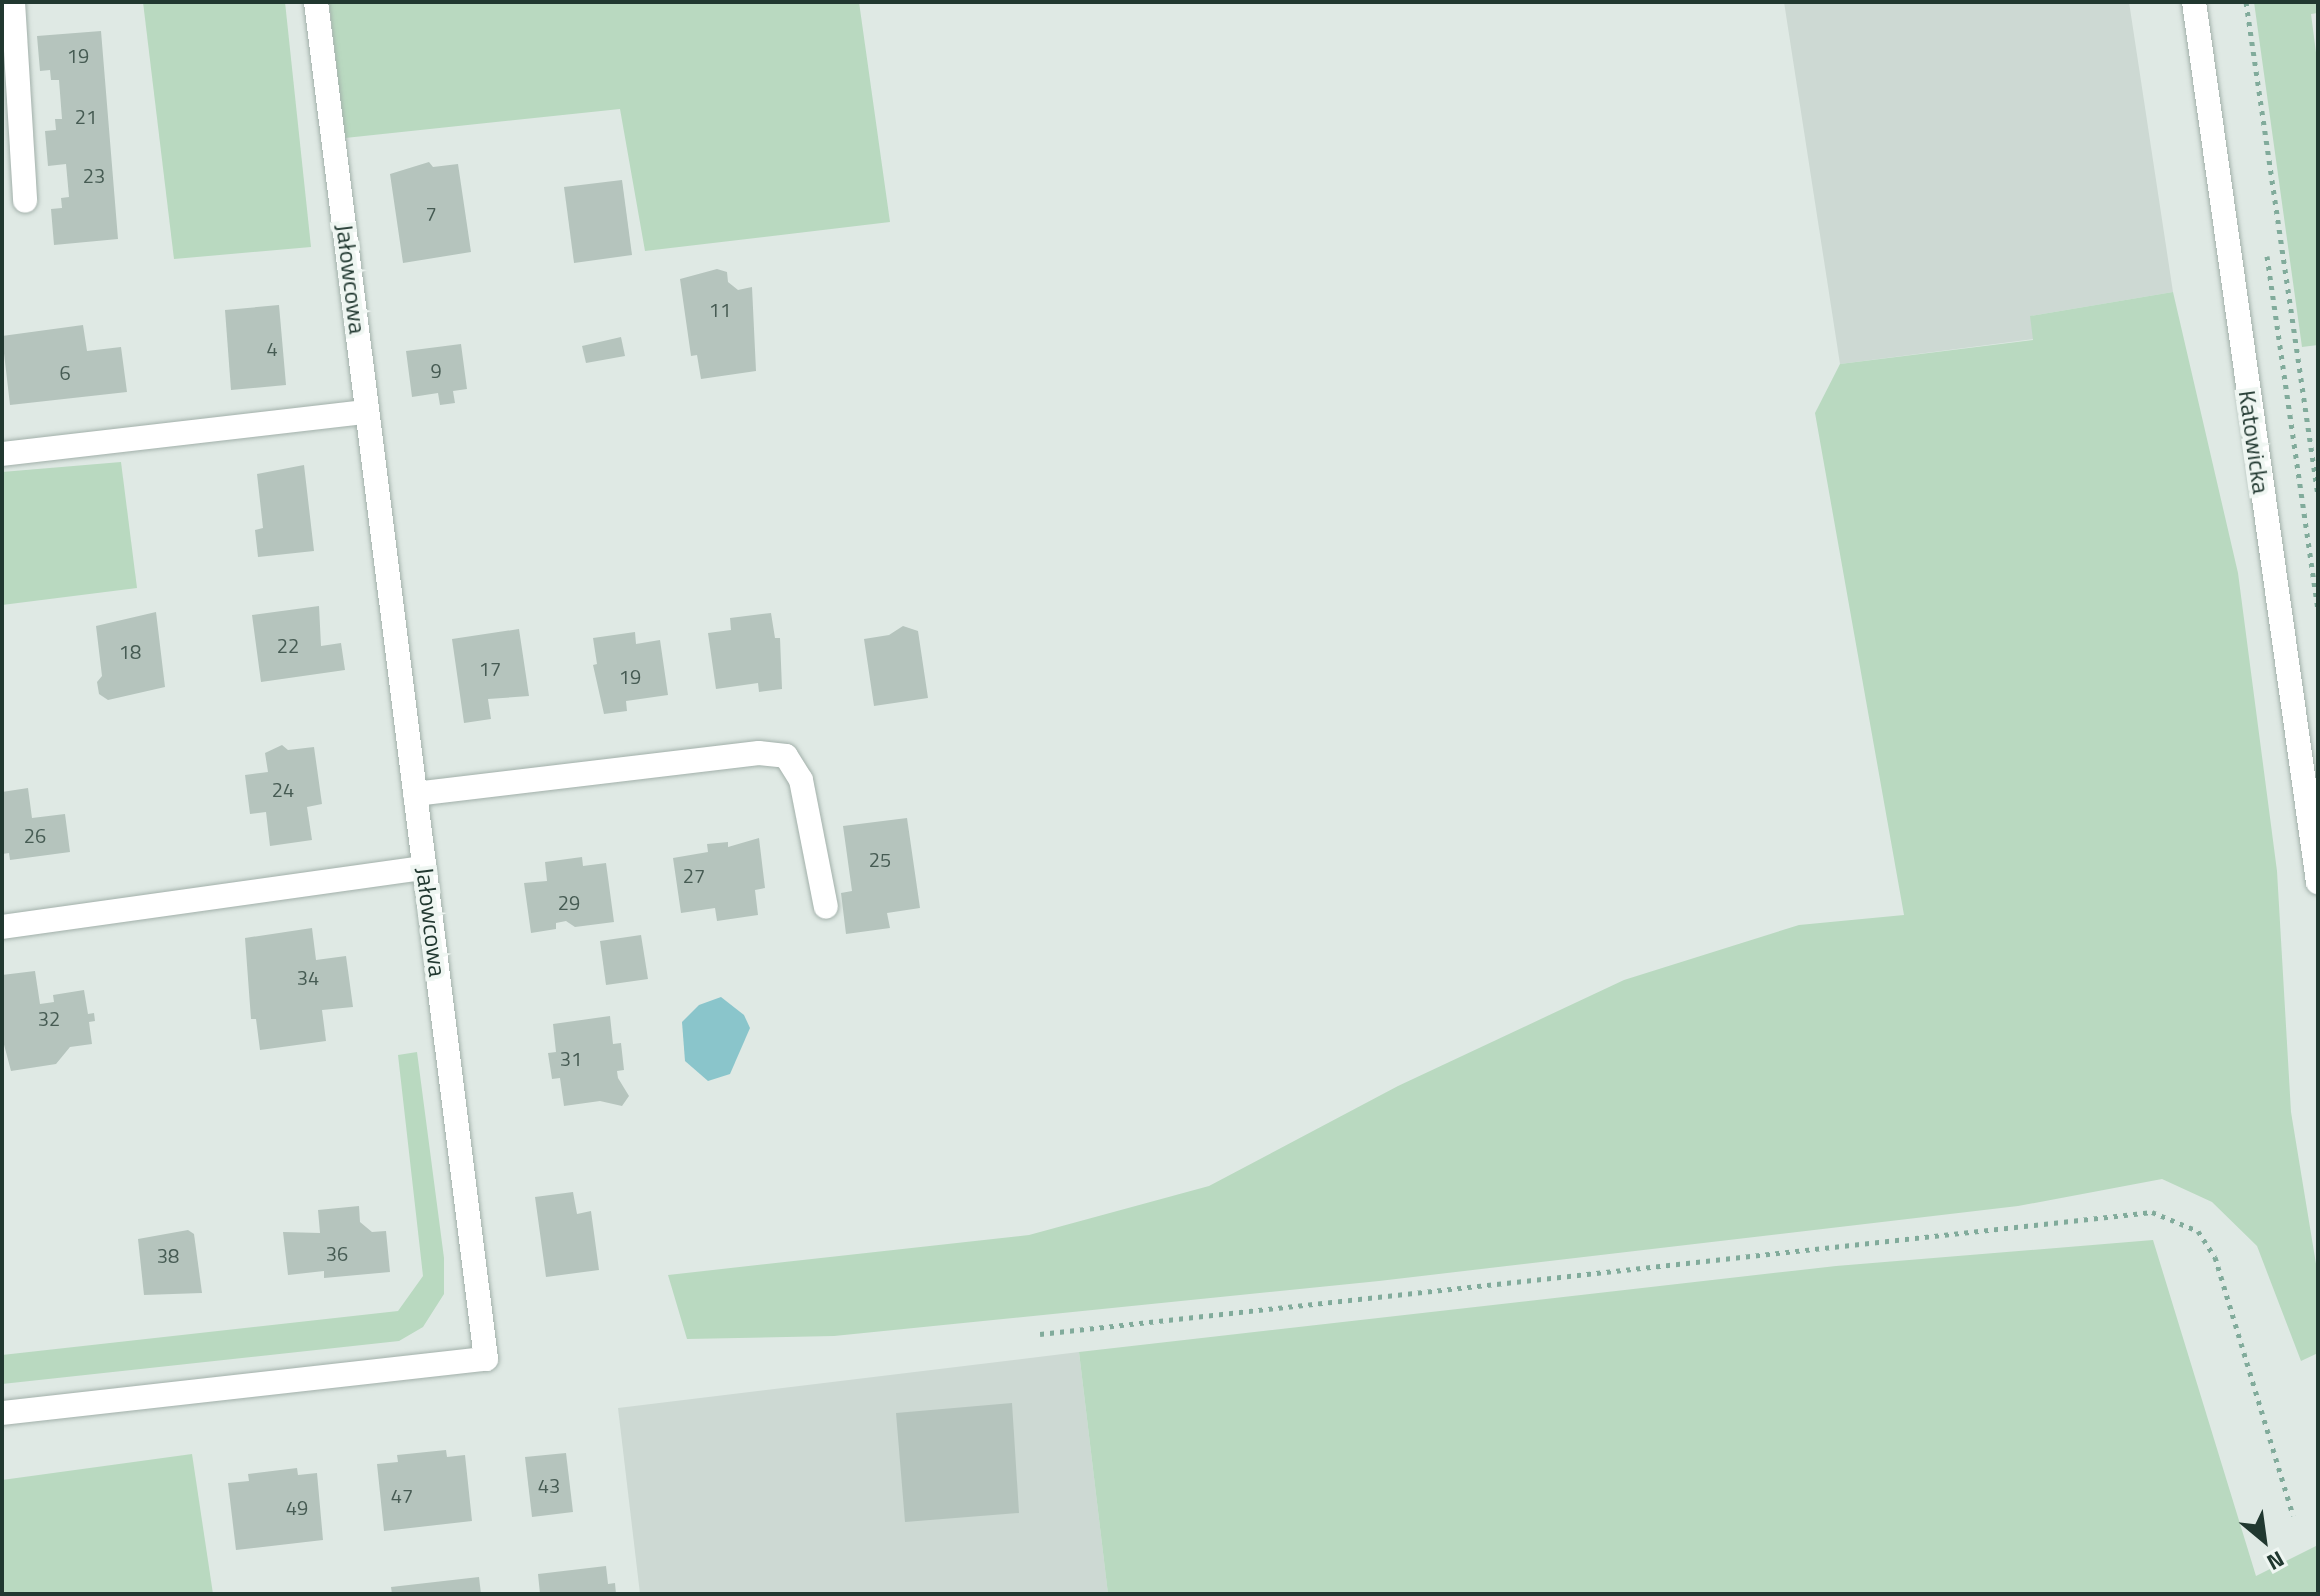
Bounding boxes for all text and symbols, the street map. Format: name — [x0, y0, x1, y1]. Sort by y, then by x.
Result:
house number: 19 — [67, 43, 89, 67]
house number: 21 — [75, 104, 97, 128]
house number: 23 — [83, 163, 105, 187]
house number: 7 — [425, 201, 437, 225]
street label: Jałowcowa — [330, 223, 372, 335]
house number: 11 — [709, 297, 731, 321]
house number: 4 — [266, 336, 278, 360]
house number: 9 — [430, 358, 442, 382]
house number: 6 — [59, 360, 71, 384]
street label: Katowicka — [2232, 388, 2276, 496]
house number: 22 — [277, 633, 299, 657]
house number: 18 — [119, 639, 141, 663]
house number: 17 — [479, 656, 501, 680]
house number: 19 — [619, 664, 641, 688]
house number: 24 — [272, 777, 294, 801]
house number: 26 — [24, 823, 46, 847]
house number: 25 — [869, 847, 891, 871]
house number: 27 — [683, 863, 705, 887]
street label: Jałowcowa — [410, 866, 452, 978]
house number: 29 — [558, 890, 580, 914]
house number: 34 — [297, 965, 319, 989]
house number: 32 — [38, 1006, 60, 1030]
house number: 31 — [560, 1046, 582, 1070]
house number: 36 — [326, 1241, 348, 1265]
house number: 38 — [157, 1243, 179, 1267]
house number: 43 — [538, 1473, 560, 1497]
house number: 47 — [391, 1483, 413, 1507]
house number: 49 — [286, 1495, 308, 1519]
north arrow — [2224, 1500, 2304, 1580]
text: N — [2261, 1542, 2291, 1580]

